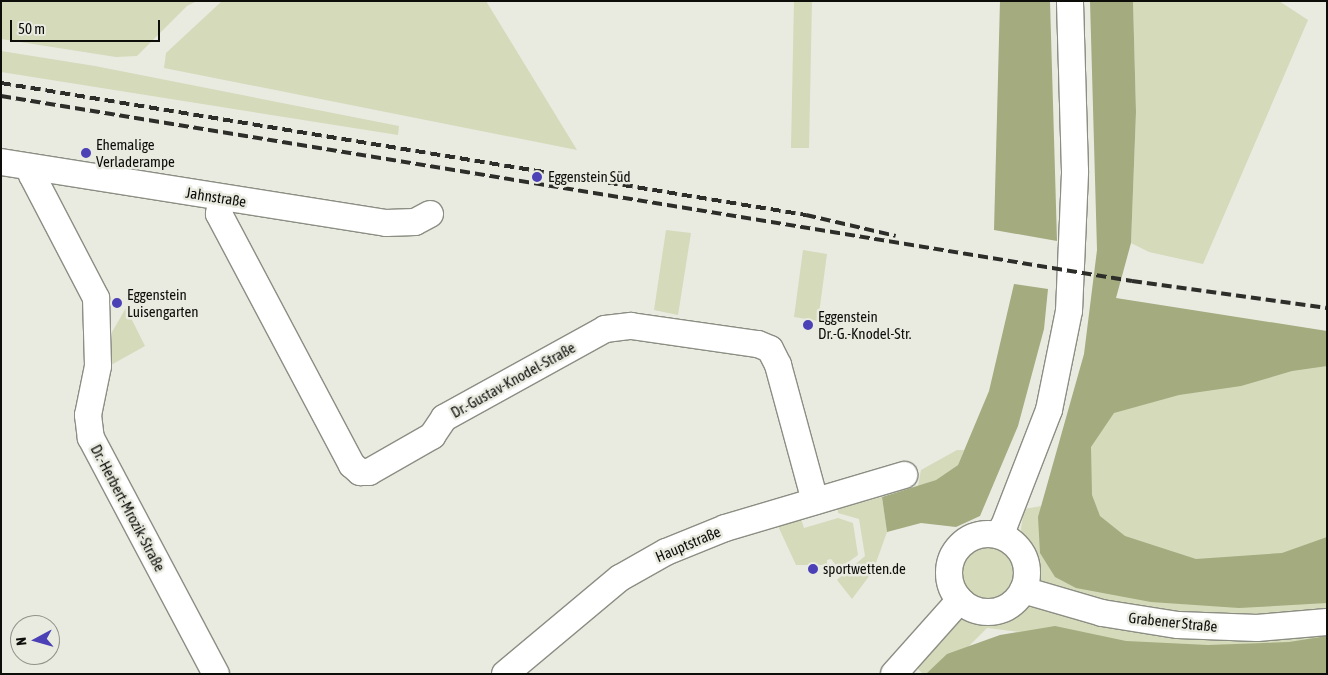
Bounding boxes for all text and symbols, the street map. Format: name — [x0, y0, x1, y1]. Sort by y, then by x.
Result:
scale bar — [12, 10, 162, 42]
text: 50 m — [18, 20, 45, 37]
place label: Ehemalige Verladerampe — [96, 135, 175, 170]
marker: Ehemalige Verladerampe — [80, 147, 92, 159]
place label: Eggenstein Süd — [548, 168, 630, 186]
marker: Eggenstein Süd — [530, 170, 544, 184]
street label: Jahnstraße — [185, 183, 247, 211]
place label: Eggenstein Luisengarten — [127, 285, 199, 320]
marker: Eggenstein Luisengarten — [111, 297, 123, 309]
place label: Eggenstein Dr.-G.-Knodel-Str. — [818, 307, 911, 342]
marker: Eggenstein Dr.-G.-Knodel-Str. — [802, 319, 814, 331]
street label: Dr.-Gustav-Knodel-Straße — [448, 338, 578, 422]
street label: Dr.-Herbert-Mrozik-Straße — [87, 442, 169, 574]
street label: Hauptstraße — [653, 522, 723, 566]
place label: sportwetten.de — [823, 560, 906, 578]
marker: sportwetten.de — [807, 563, 819, 575]
street label: Grabener Straße — [1128, 608, 1218, 636]
north arrow — [10, 615, 60, 665]
text: N — [13, 637, 29, 646]

